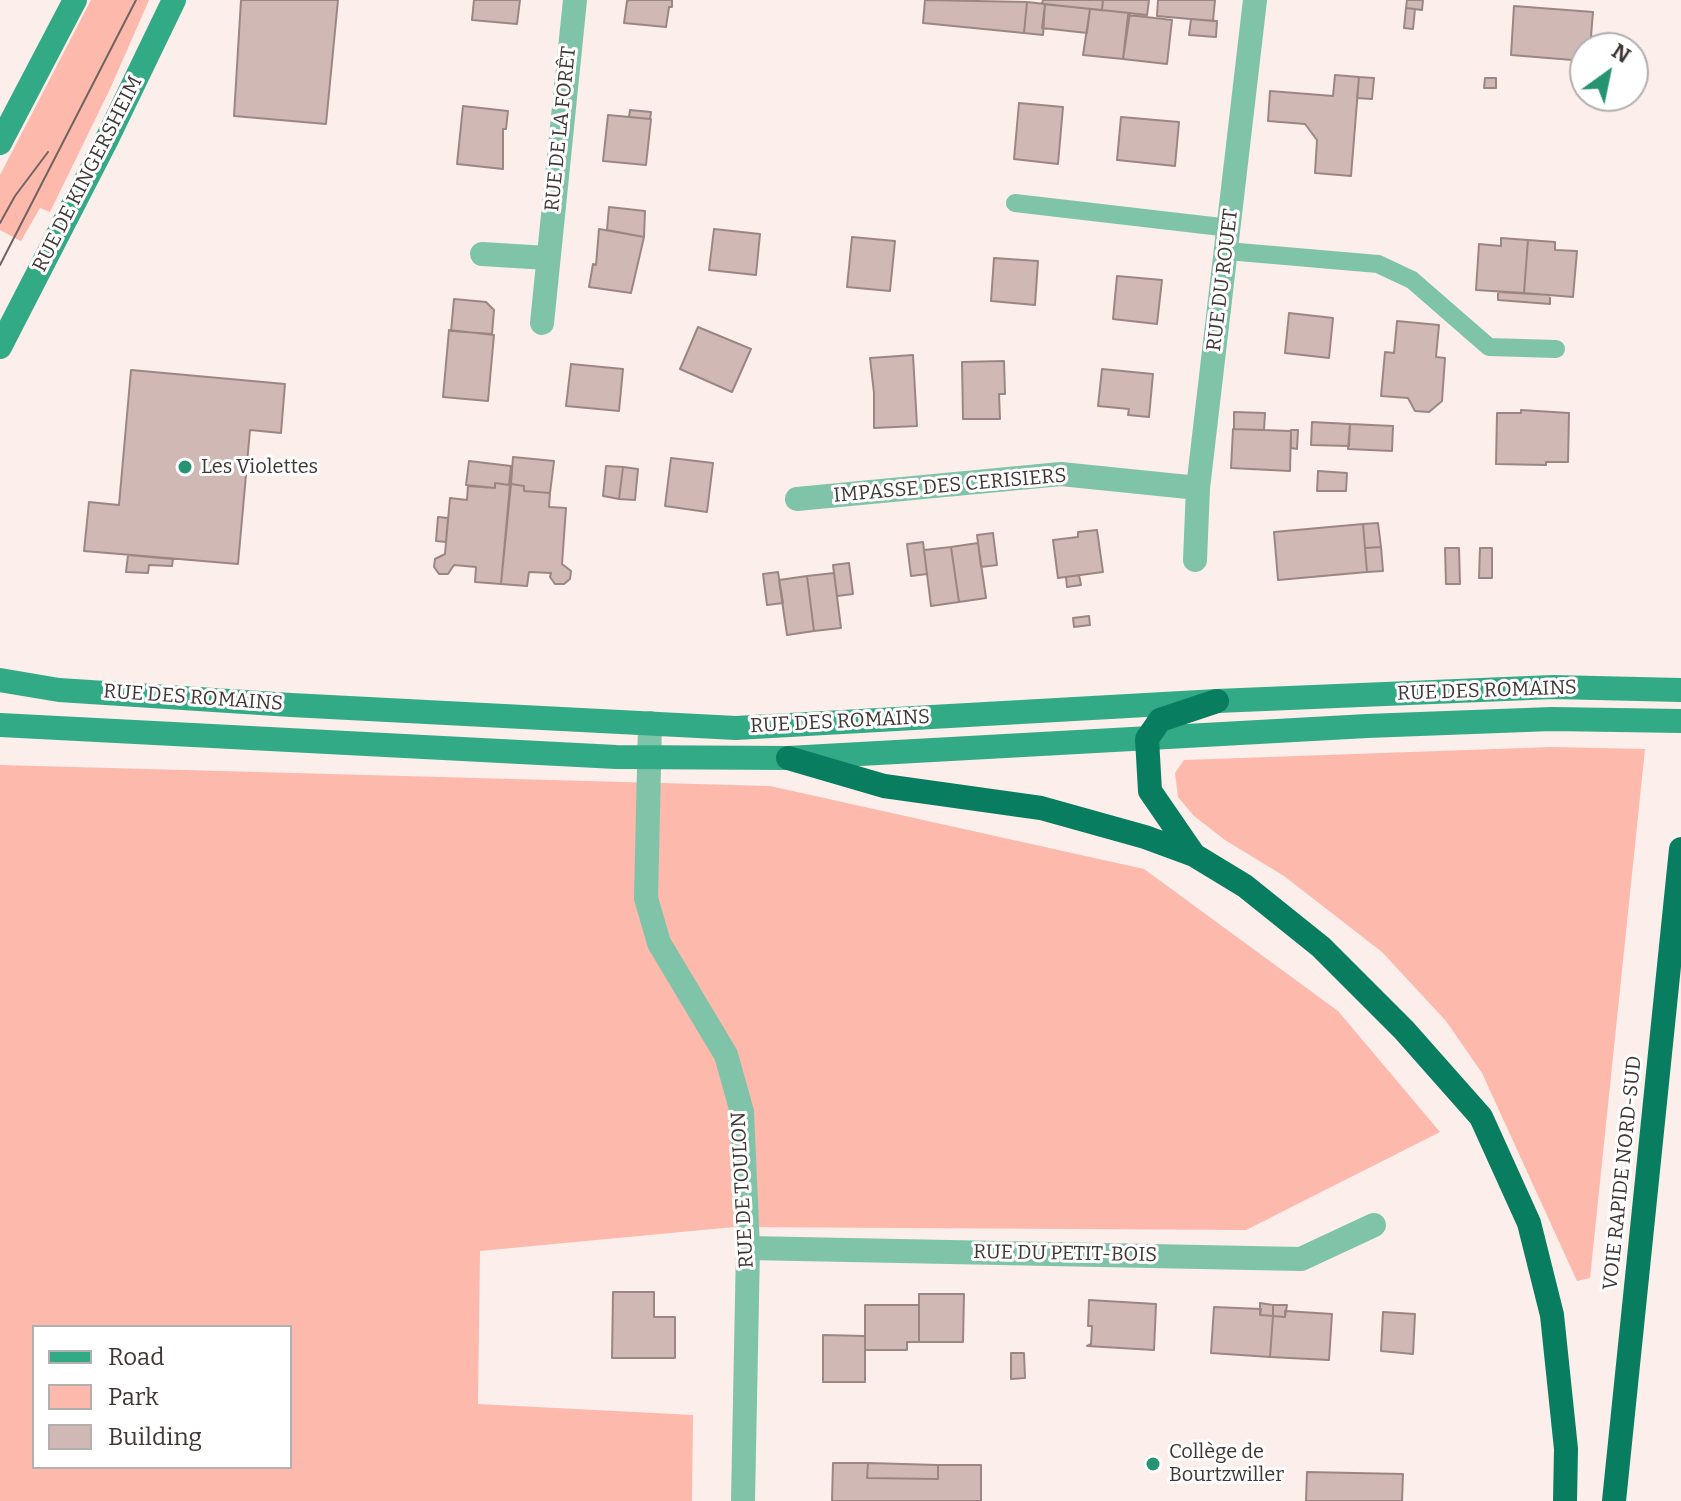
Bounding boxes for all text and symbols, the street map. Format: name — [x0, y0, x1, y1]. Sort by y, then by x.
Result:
north arrow — [1569, 32, 1649, 112]
text: N — [1607, 37, 1636, 69]
street label: RUE DE LA FORÊT — [540, 45, 582, 213]
street label: RUE DE KINGERSHEIM — [28, 72, 148, 276]
street label: RUE DU ROUET — [1202, 207, 1244, 353]
place label: Les Violettes — [201, 455, 318, 479]
marker: Les Violettes — [176, 458, 194, 476]
street label: IMPASSE DES CERISIERS — [833, 464, 1067, 508]
street label: RUE DES ROMAINS — [1397, 676, 1577, 706]
street label: RUE DES ROMAINS — [102, 680, 284, 716]
street label: RUE DES ROMAINS — [750, 705, 930, 739]
street label: VOIE RAPIDE NORD-SUD — [1599, 1055, 1647, 1291]
street label: RUE DE TOULON — [727, 1111, 759, 1269]
street label: RUE DU PETIT-BOIS — [973, 1240, 1157, 1268]
legend — [32, 1325, 292, 1469]
text: Road — [108, 1343, 164, 1371]
text: Park — [108, 1383, 159, 1411]
text: Building — [108, 1423, 202, 1451]
place label: Collège de Bourtzwiller — [1169, 1440, 1284, 1487]
marker: Collège de Bourtzwiller — [1144, 1455, 1162, 1473]

